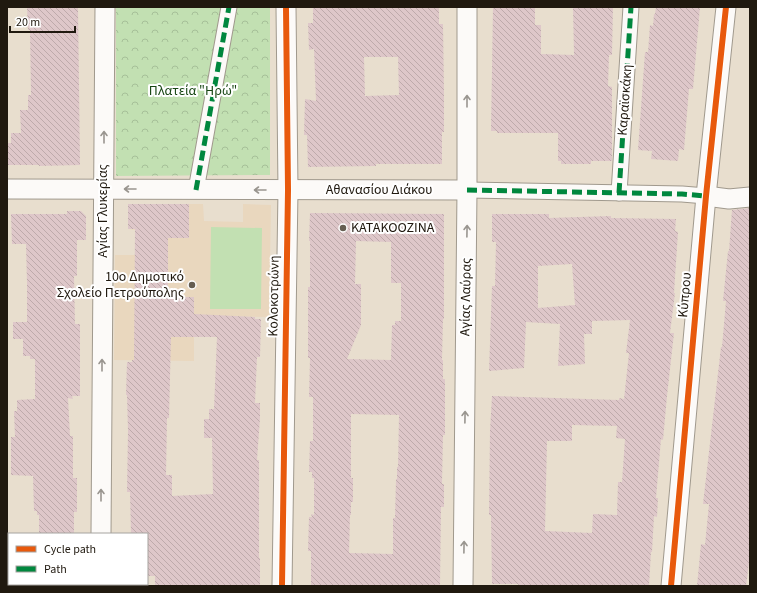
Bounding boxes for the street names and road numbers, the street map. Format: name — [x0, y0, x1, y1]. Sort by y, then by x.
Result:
street label: Καραϊσκάκη — [613, 64, 637, 136]
street label: Αγίας Γλυκερίας — [93, 164, 113, 258]
street label: Αθανασίου Διάκου — [326, 180, 432, 200]
street label: Κολοκοτρώνη — [263, 255, 285, 337]
street label: Αγίας Λαύρας — [455, 258, 477, 336]
street label: Κύπρου — [673, 271, 697, 319]

